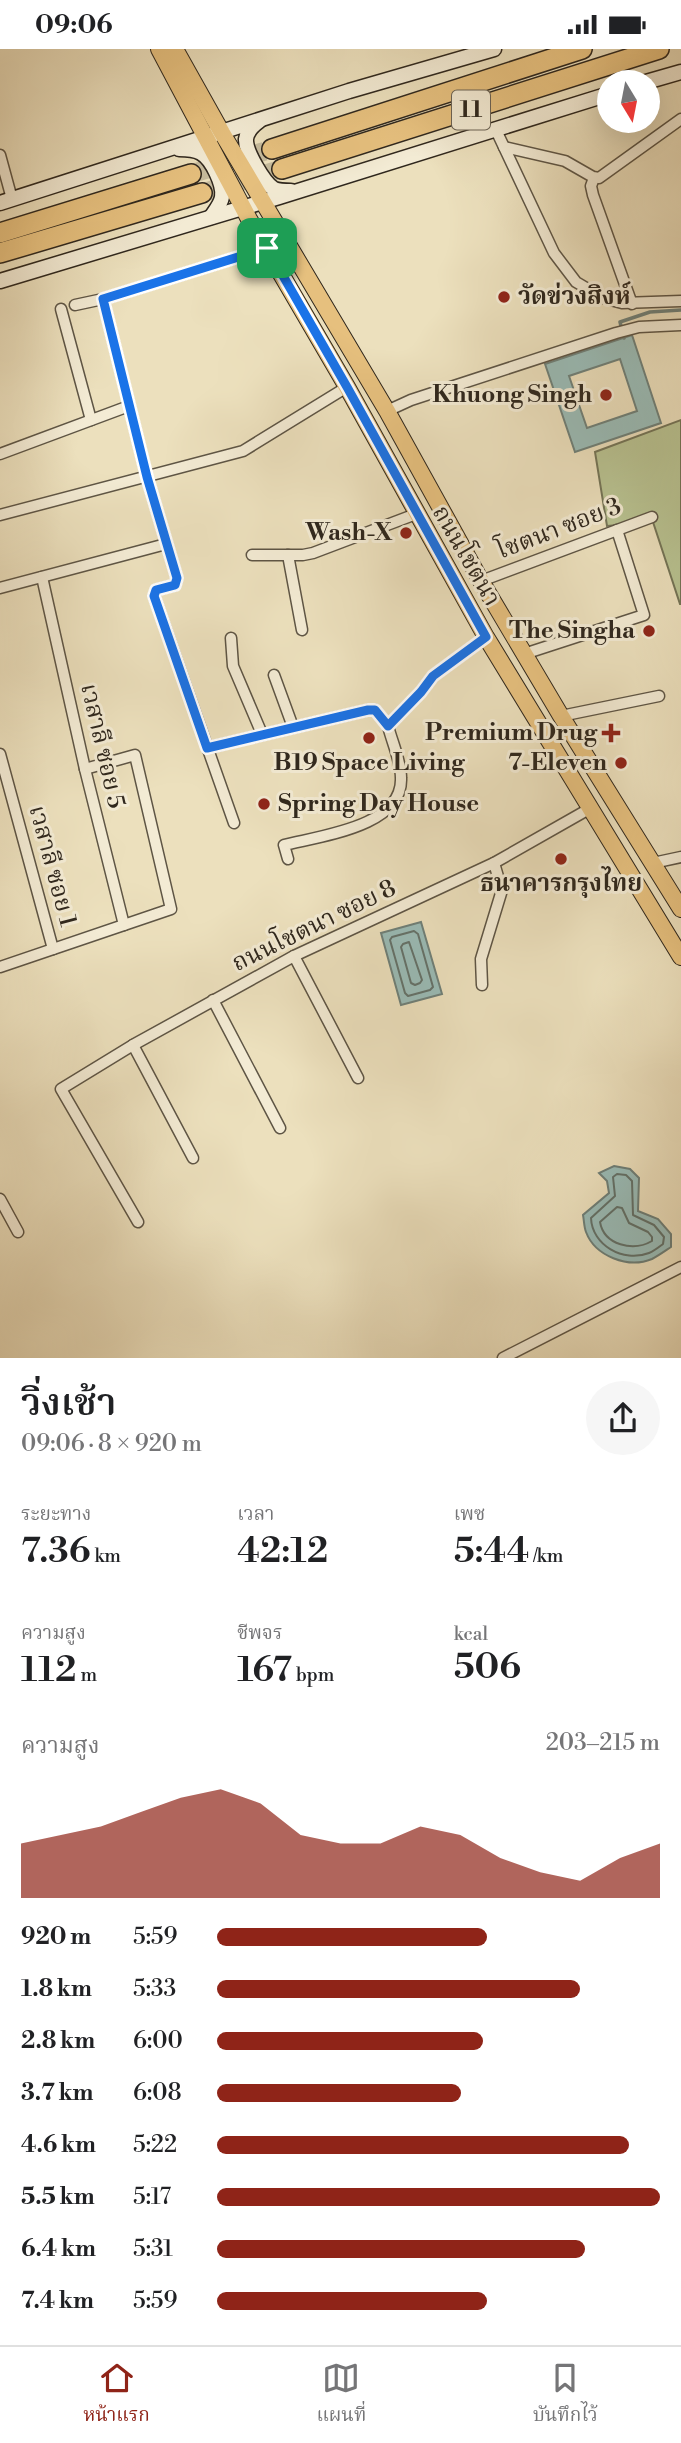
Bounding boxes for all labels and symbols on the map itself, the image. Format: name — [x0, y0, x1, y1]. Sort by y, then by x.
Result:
north arrow — [597, 70, 660, 133]
road number: 11 — [452, 90, 490, 129]
pin — [237, 218, 297, 278]
place label: วัดข่วงสิงห์ — [518, 281, 631, 312]
marker: วัดข่วงสิงห์ — [496, 289, 512, 305]
place label: Khuong Singh — [432, 380, 592, 410]
marker: Khuong Singh — [598, 387, 614, 403]
street label: โชตนา ซอย 3 — [490, 488, 626, 567]
street label: ถนนโชตนา — [425, 498, 510, 612]
place label: Wash-X — [305, 518, 393, 548]
marker: Wash-X — [398, 525, 414, 541]
place label: The Singha — [509, 616, 636, 646]
marker: The Singha — [641, 623, 657, 639]
street label: เวสาลี ซอย 5 — [73, 681, 131, 811]
place label: Premium Drug — [425, 718, 598, 748]
marker: Premium Drug — [603, 725, 619, 741]
marker: B19 Space Living — [361, 730, 377, 746]
place label: B19 Space Living — [274, 748, 466, 778]
place label: 7-Eleven — [508, 748, 607, 778]
marker: 7-Eleven — [613, 755, 629, 771]
place label: Spring Day House — [278, 789, 479, 819]
marker: Spring Day House — [256, 796, 272, 812]
street label: เวสาลี ซอย 1 — [21, 802, 83, 931]
marker: ธนาคารกรุงไทย — [553, 851, 569, 867]
place label: ธนาคารกรุงไทย — [480, 866, 642, 899]
street label: ถนนโชตนา ซอย 8 — [225, 870, 401, 979]

